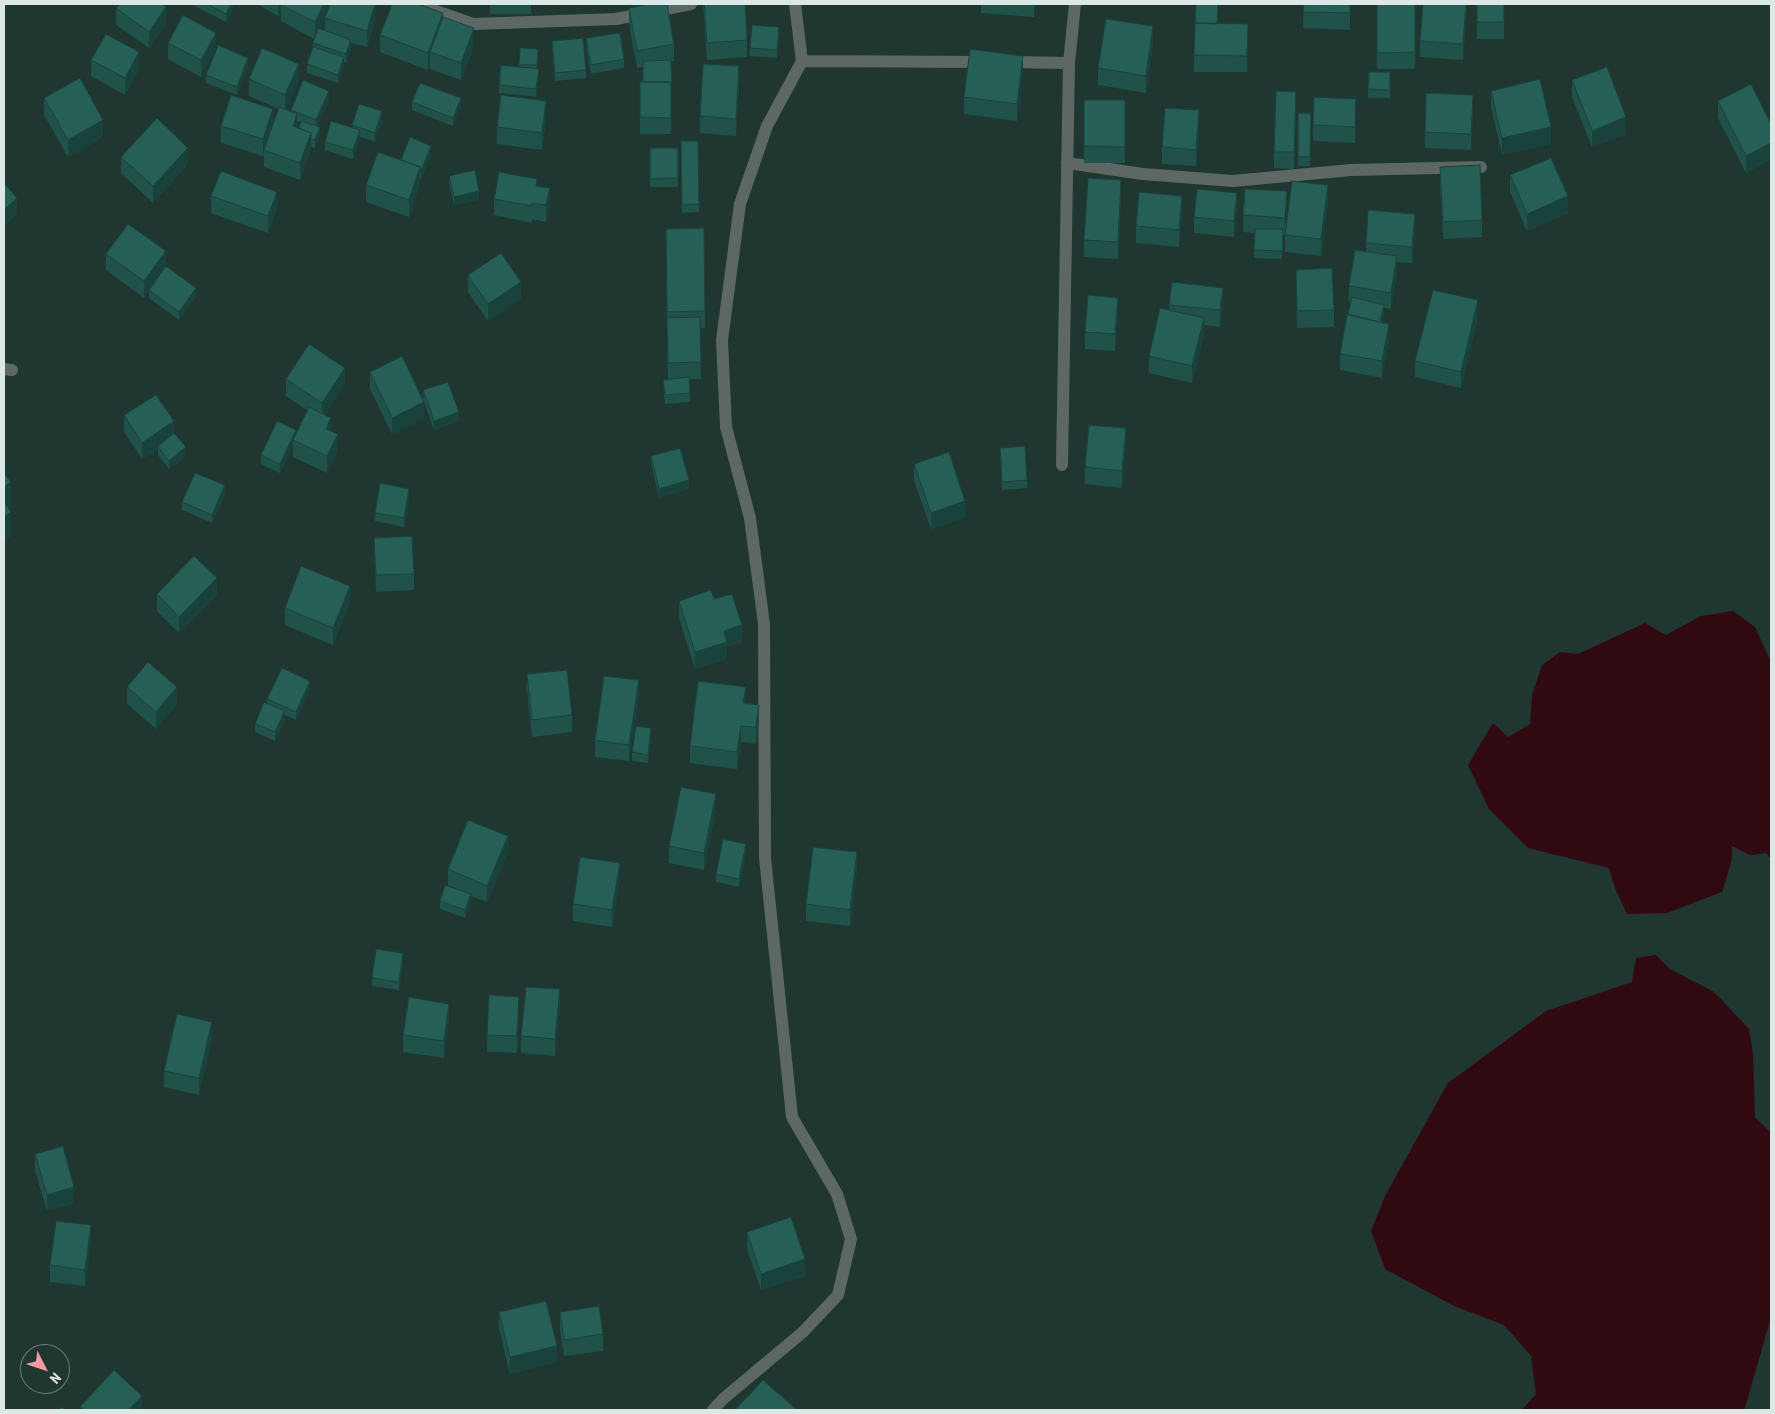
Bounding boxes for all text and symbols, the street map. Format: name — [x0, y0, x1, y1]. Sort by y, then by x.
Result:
north arrow — [20, 1344, 70, 1394]
text: N — [47, 1370, 64, 1387]

